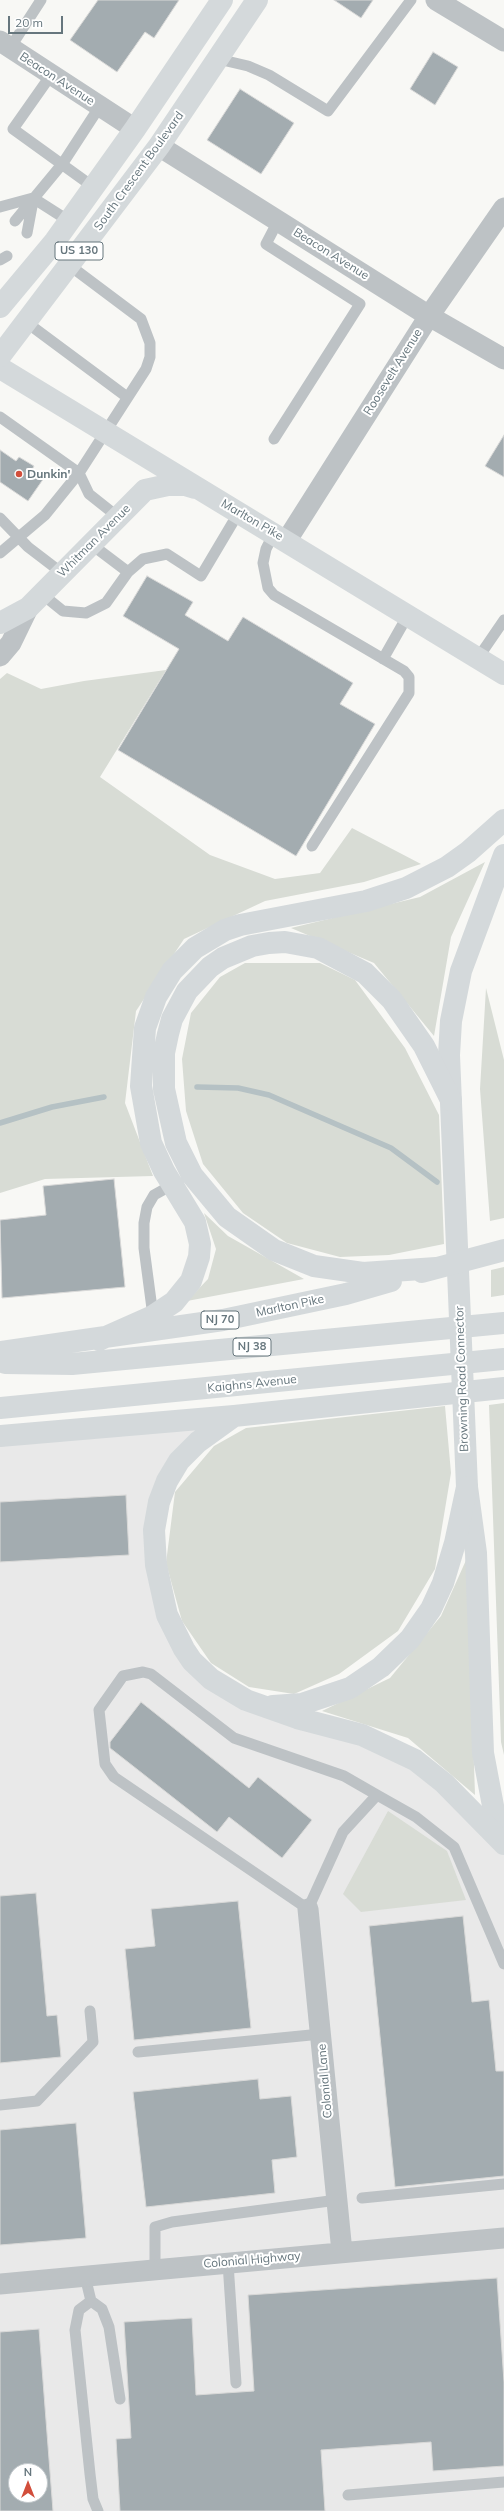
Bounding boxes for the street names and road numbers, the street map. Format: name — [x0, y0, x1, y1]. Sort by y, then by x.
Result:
street label: Beacon Avenue — [17, 49, 97, 109]
street label: South Crescent Boulevard — [91, 109, 187, 233]
street label: Beacon Avenue — [290, 225, 372, 283]
road number: US 130 — [55, 242, 103, 260]
street label: Roosevelt Avenue — [361, 326, 425, 418]
street label: Marlton Pike — [218, 496, 286, 544]
street label: Whitman Avenue — [55, 502, 133, 580]
street label: Marlton Pike — [255, 1292, 325, 1320]
street label: Browning Road Connector — [452, 1306, 472, 1452]
road number: NJ 70 — [201, 1311, 239, 1329]
road number: NJ 38 — [233, 1338, 271, 1356]
street label: Kaighns Avenue — [207, 1372, 297, 1396]
street label: Colonial Lane — [315, 2043, 335, 2119]
street label: Colonial Highway — [203, 2249, 301, 2271]

